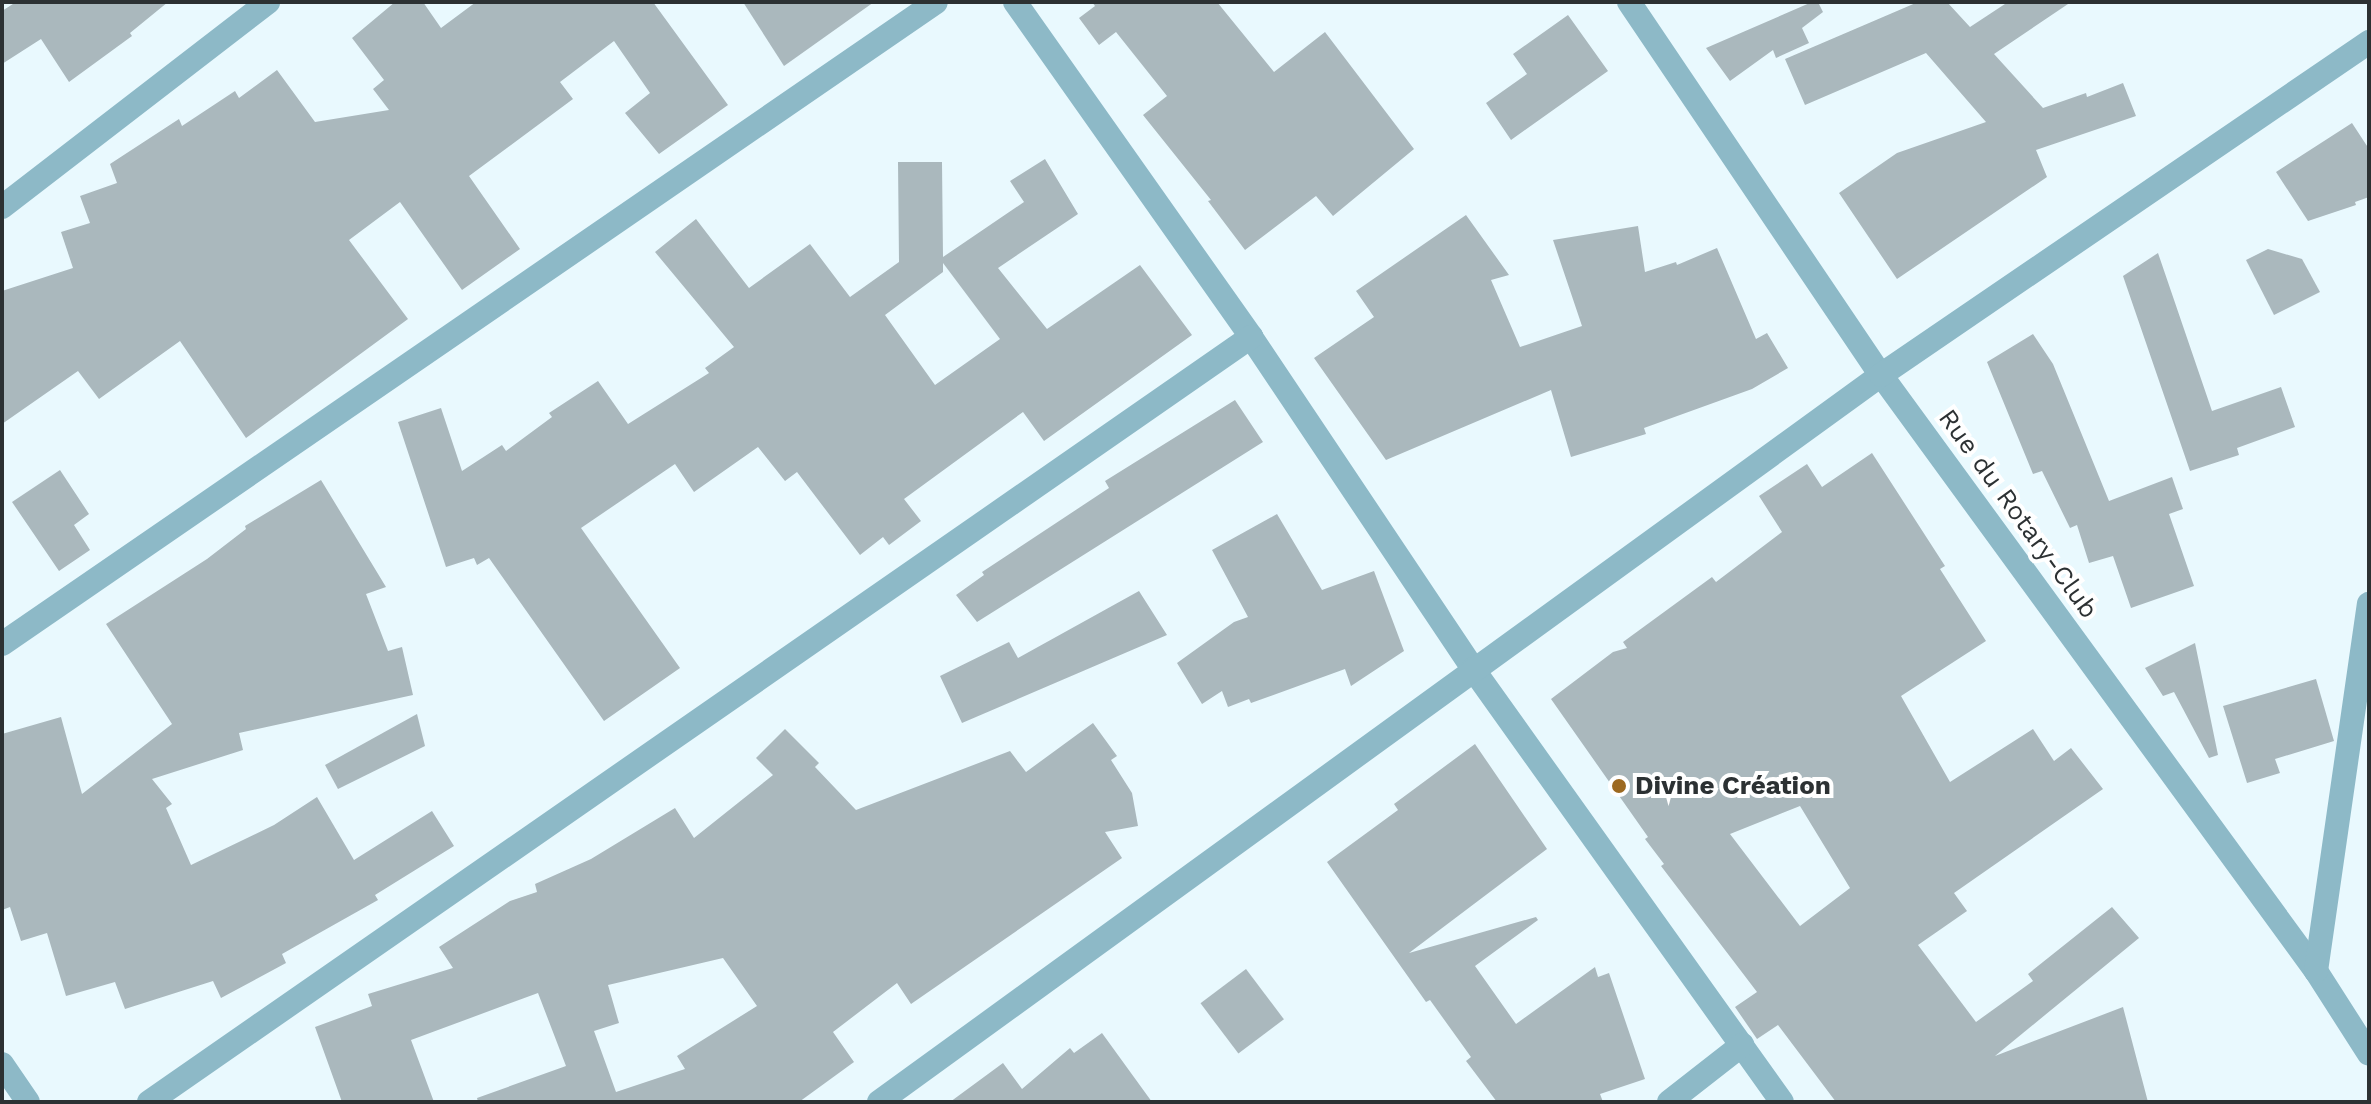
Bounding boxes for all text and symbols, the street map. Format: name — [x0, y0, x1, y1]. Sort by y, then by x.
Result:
street label: Rue du Rotary-Club — [1932, 403, 2104, 625]
place label: Divine Création — [1635, 770, 1831, 802]
marker: Divine Création — [1610, 777, 1628, 795]

